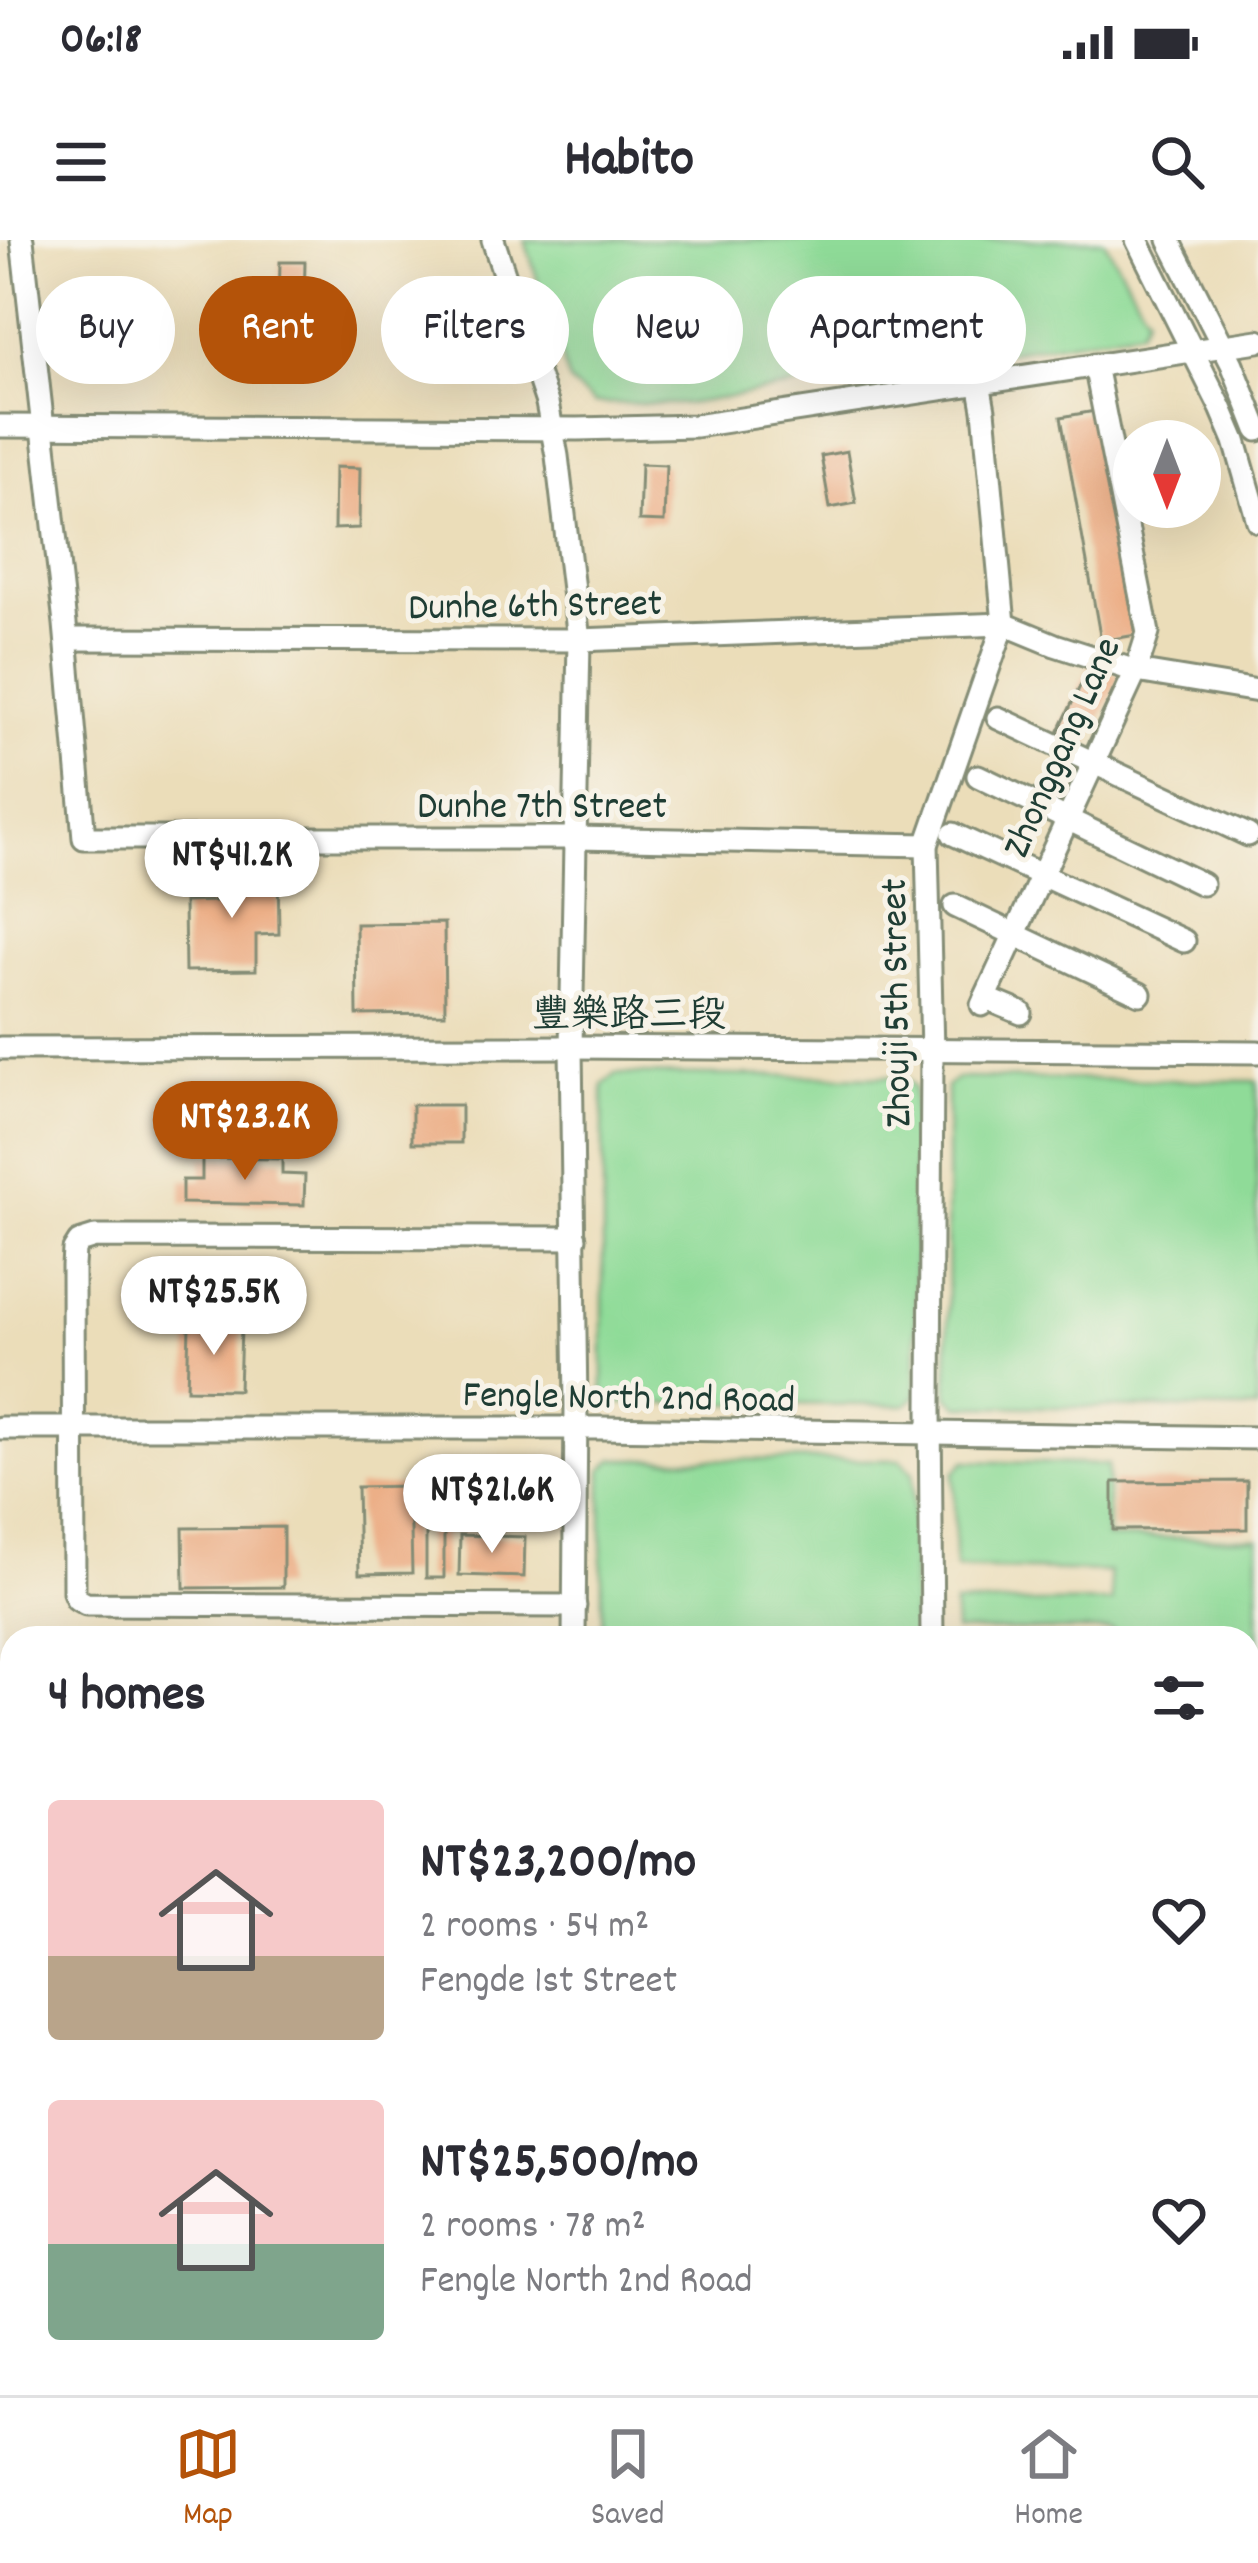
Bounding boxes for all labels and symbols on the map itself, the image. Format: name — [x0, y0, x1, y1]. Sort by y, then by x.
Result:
north arrow — [1113, 420, 1221, 528]
street label: Dunhe 6th Street — [408, 579, 663, 638]
street label: Zhonggang Lane — [992, 630, 1138, 868]
street label: Dunhe 7th Street — [417, 782, 667, 837]
pin: NT$41.2K — [108, 819, 356, 921]
street label: Zhouji 5th Street — [870, 878, 929, 1128]
street label: 豐樂路三段 — [531, 991, 727, 1046]
pin: NT$23.2K — [121, 1081, 369, 1183]
pin: NT$25.5K — [90, 1256, 338, 1358]
street label: Fengle North 2nd Road — [462, 1370, 796, 1431]
pin: NT$21.6K — [368, 1454, 616, 1556]

